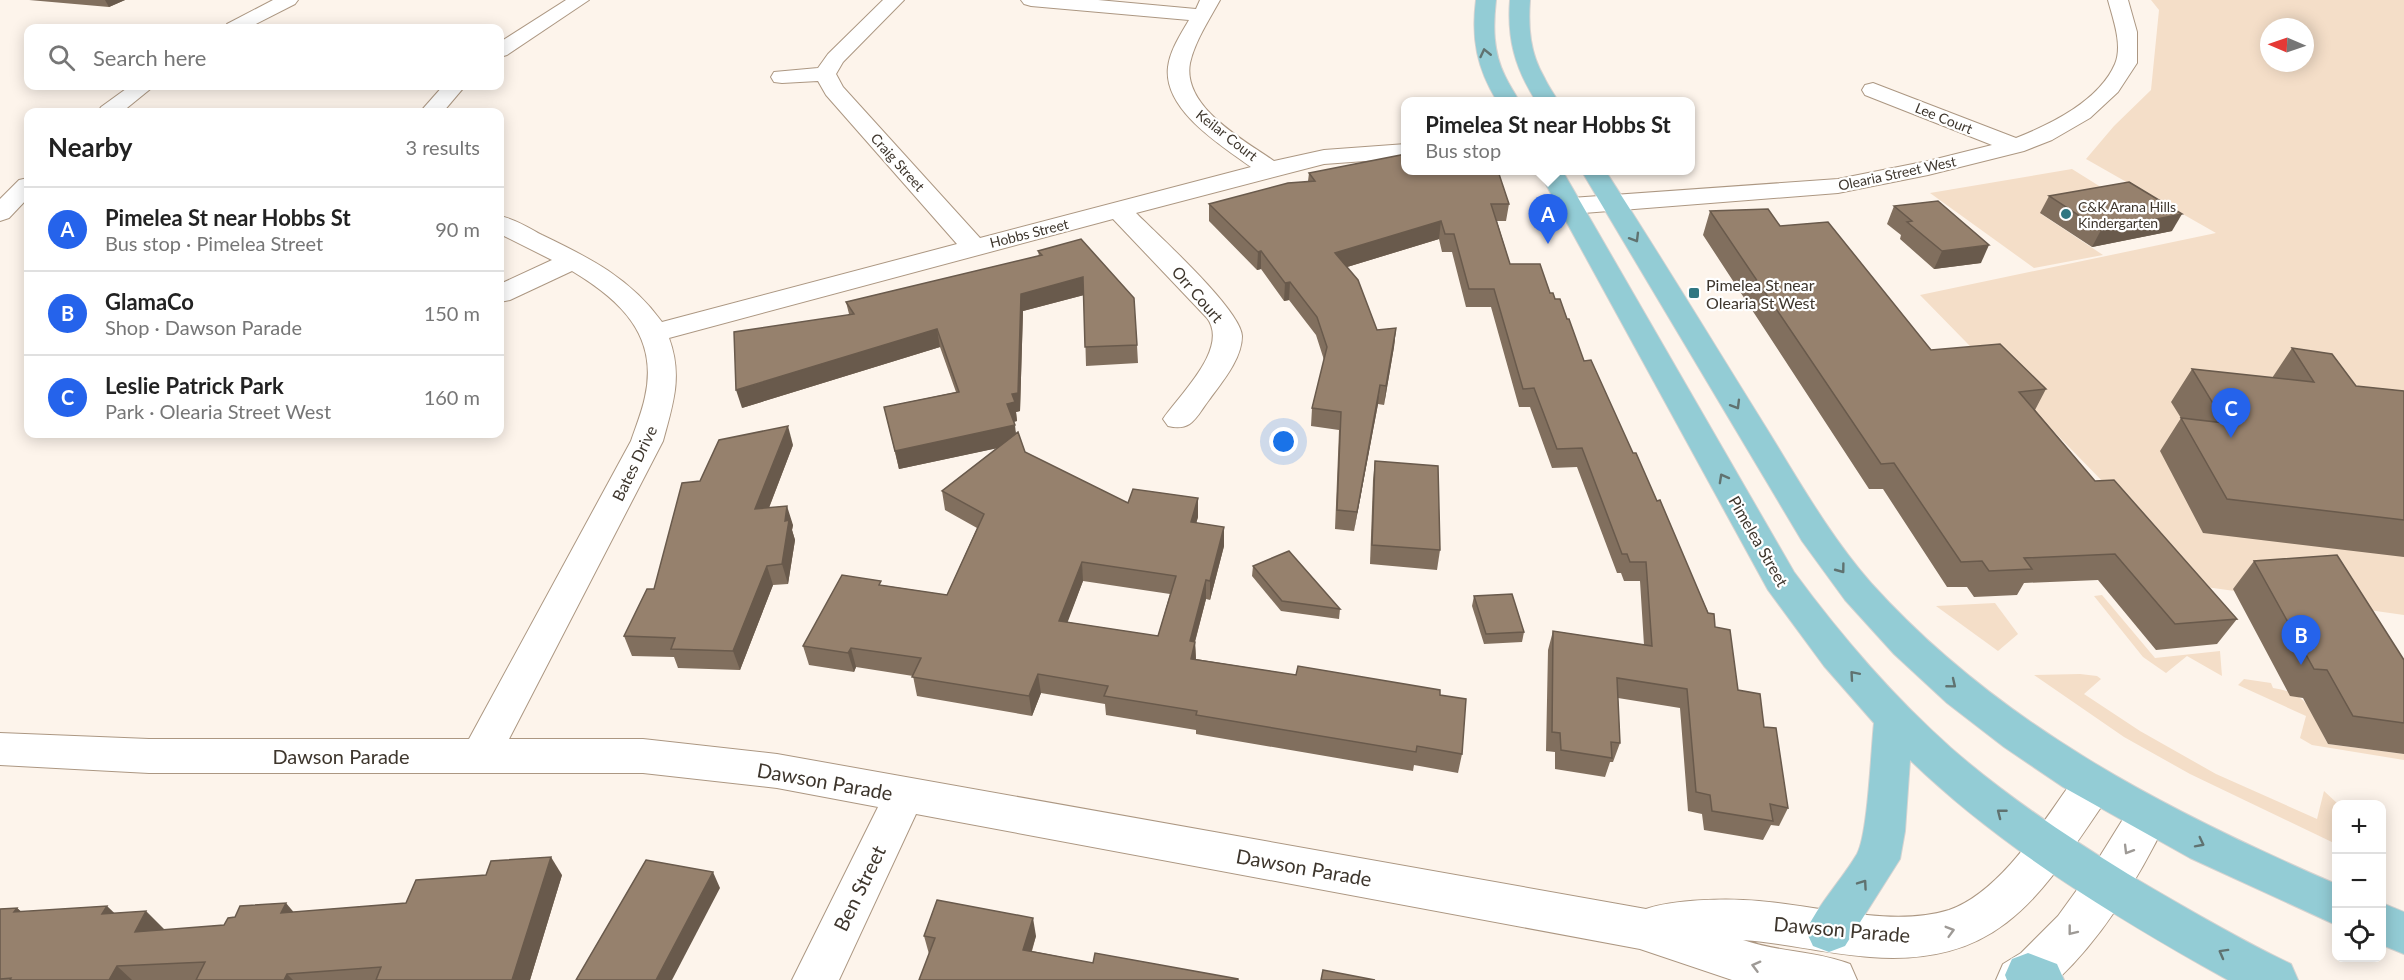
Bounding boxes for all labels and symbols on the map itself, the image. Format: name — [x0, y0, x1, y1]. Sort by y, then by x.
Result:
north arrow — [2260, 18, 2314, 72]
one-way arrow — [1479, 48, 1492, 58]
street label: Lee Court — [1913, 99, 1975, 137]
street label: Keilar Court — [1193, 106, 1261, 164]
street label: Craig Street — [867, 129, 929, 195]
street label: Olearia Street West — [1836, 152, 1958, 194]
pin: A — [1528, 194, 1568, 244]
place label: C&K Arana Hills Kindergarten — [2078, 198, 2176, 231]
marker: C&K Arana Hills Kindergarten — [2059, 207, 2073, 221]
street label: Hobbs Street — [988, 215, 1070, 251]
one-way arrow — [1628, 232, 1640, 242]
street label: Orr Court — [1168, 262, 1228, 326]
place label: Pimelea St near Olearia St West — [1706, 275, 1816, 312]
marker: Pimelea St near Olearia St West — [1687, 286, 1701, 300]
pin: C — [2212, 388, 2250, 438]
one-way arrow — [1729, 399, 1740, 409]
street label: Bates Drive — [608, 422, 660, 504]
your location — [1269, 427, 1298, 456]
one-way arrow — [1719, 474, 1730, 484]
street label: Pimelea Street — [1725, 492, 1793, 590]
one-way arrow — [1834, 562, 1845, 573]
pin: B — [2282, 616, 2320, 665]
one-way arrow — [1850, 671, 1861, 682]
one-way arrow — [1945, 676, 1956, 687]
street label: Dawson Parade — [272, 744, 410, 768]
street label: Dawson Parade — [755, 757, 895, 805]
one-way arrow — [1996, 809, 2007, 820]
one-way arrow — [2193, 835, 2204, 847]
street label: Ben Street — [828, 841, 890, 935]
street label: Dawson Parade — [1234, 843, 1374, 891]
one-way arrow — [2123, 844, 2135, 854]
one-way arrow — [1856, 879, 1867, 890]
street label: Dawson Parade — [1773, 911, 1911, 947]
one-way arrow — [2068, 924, 2079, 935]
one-way arrow — [1944, 926, 1955, 938]
one-way arrow — [2219, 949, 2229, 960]
one-way arrow — [1751, 961, 1762, 973]

